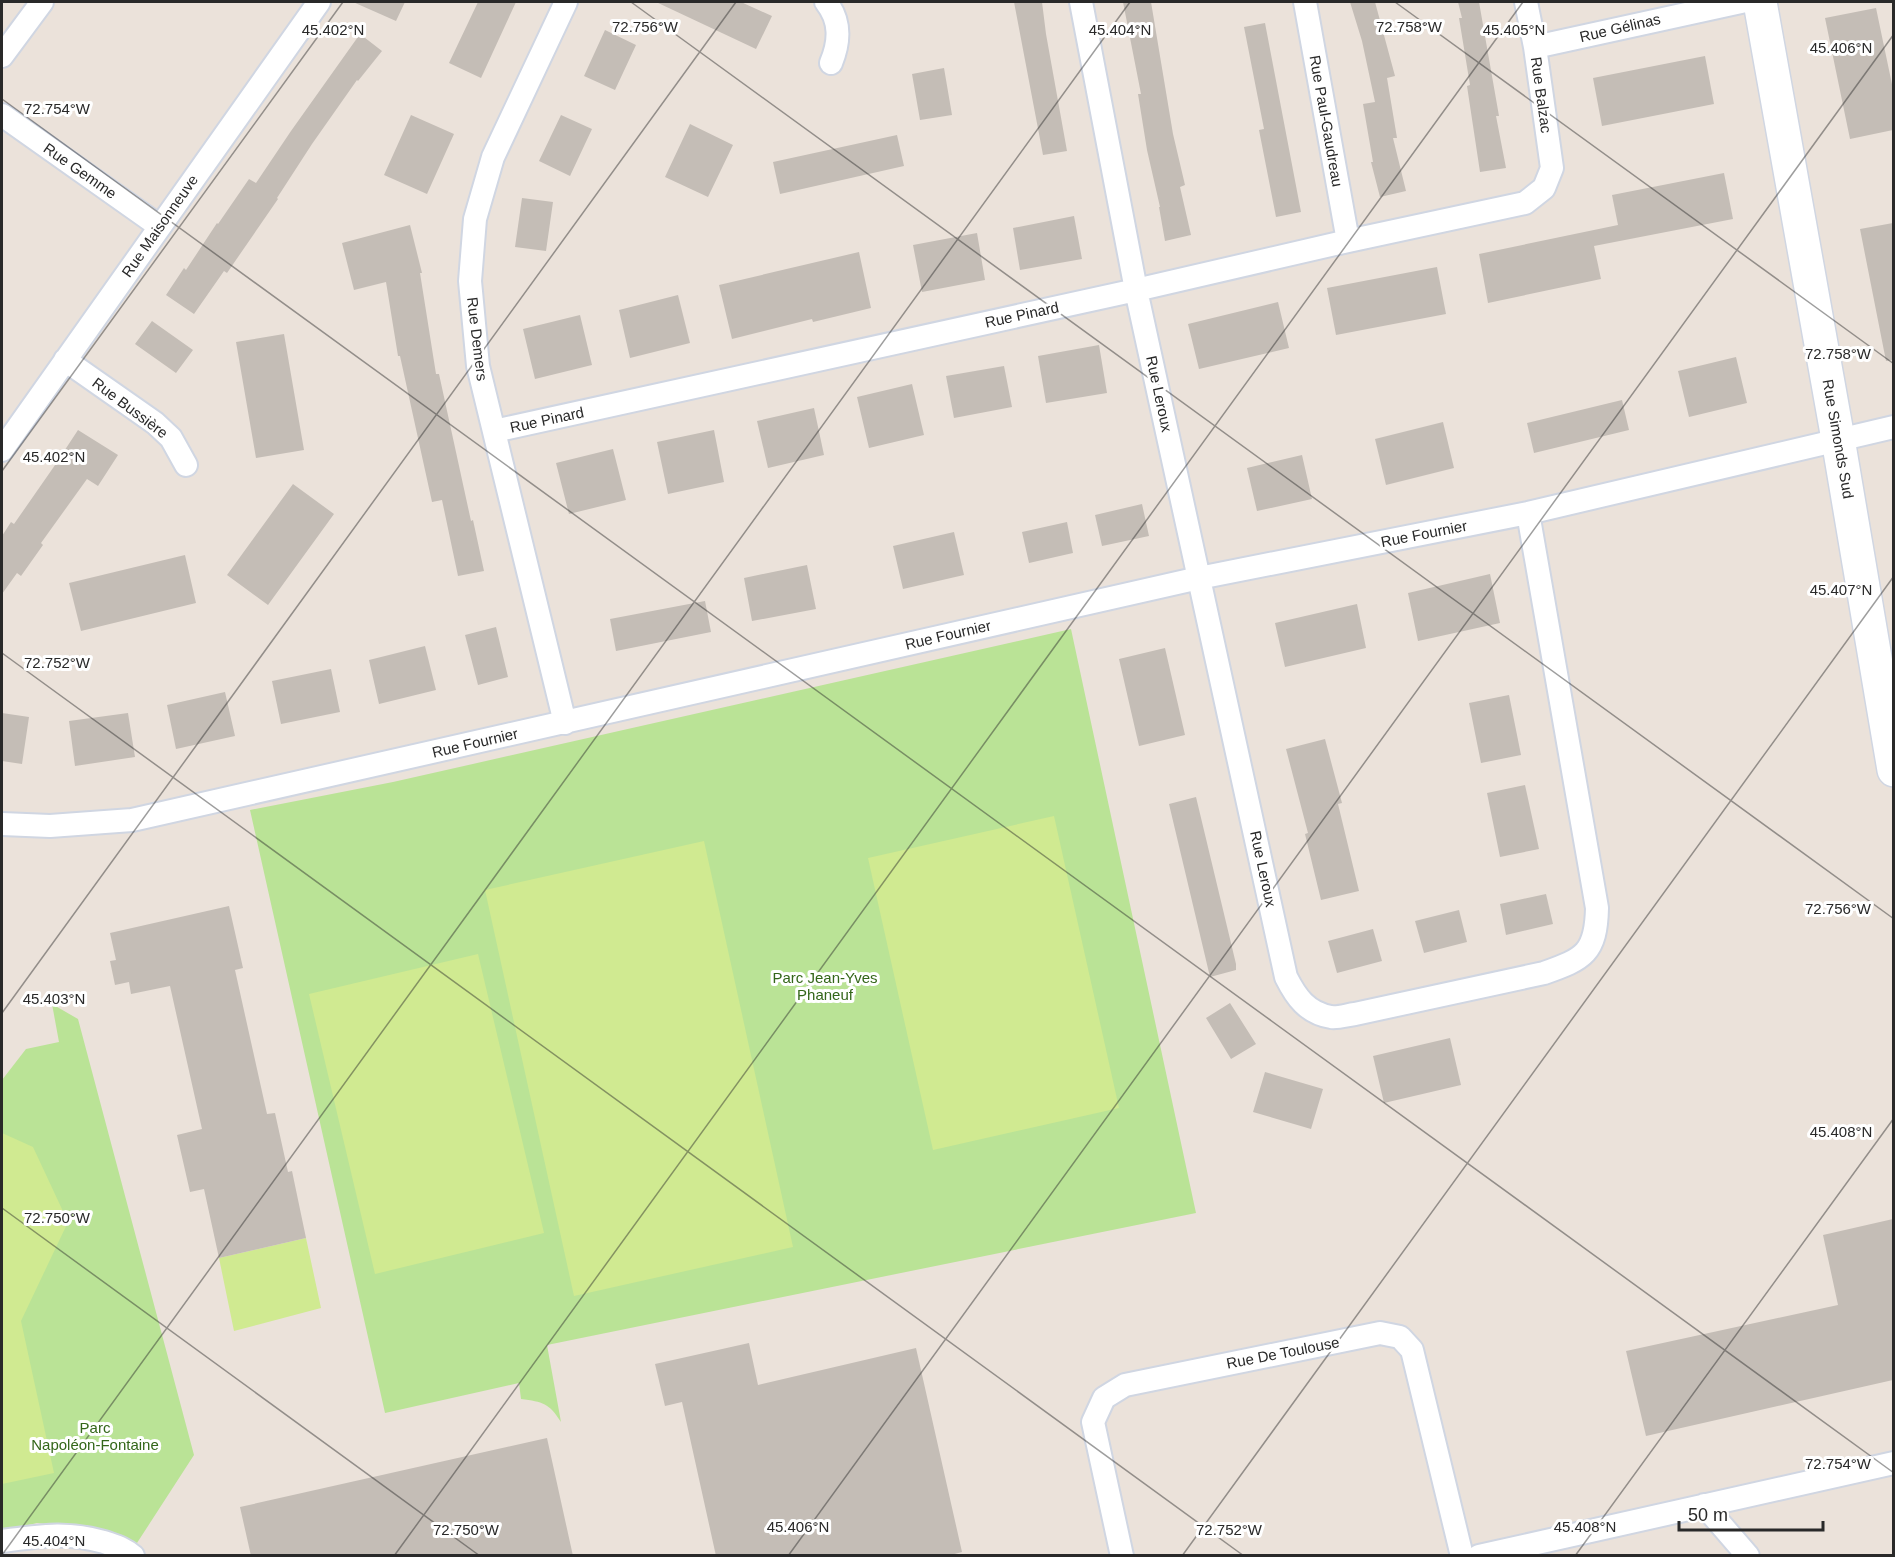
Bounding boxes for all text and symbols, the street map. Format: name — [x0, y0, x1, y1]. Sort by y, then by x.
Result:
street label: Rue Gélinas — [1578, 10, 1662, 45]
text: 72.756°W — [612, 18, 679, 35]
text: 72.758°W — [1376, 18, 1443, 35]
text: 45.402°N — [302, 21, 364, 38]
text: 45.404°N — [1089, 21, 1151, 38]
text: 45.405°N — [1483, 21, 1545, 38]
text: 45.406°N — [1810, 39, 1872, 56]
street label: Rue Paul-Gaudreau — [1307, 54, 1346, 188]
street label: Rue Balzac — [1528, 56, 1555, 135]
text: 72.754°W — [24, 100, 91, 117]
street label: Rue Gemme — [41, 139, 120, 202]
street label: Rue Maisonneuve — [118, 171, 201, 280]
street label: Rue Demers — [464, 296, 491, 382]
street label: Rue Pinard — [983, 298, 1060, 331]
text: 72.758°W — [1805, 345, 1872, 362]
street label: Rue Leroux — [1143, 354, 1176, 434]
street label: Rue Bussière — [89, 374, 171, 441]
street label: Rue Simonds Sud — [1820, 378, 1857, 500]
street label: Rue Pinard — [508, 403, 585, 436]
text: 45.402°N — [23, 448, 85, 465]
street label: Rue Fournier — [1379, 517, 1468, 550]
text: 45.407°N — [1810, 581, 1872, 598]
street label: Rue Fournier — [903, 616, 992, 653]
text: 72.752°W — [24, 654, 91, 671]
street label: Rue Fournier — [430, 724, 519, 761]
street label: Rue Leroux — [1247, 829, 1280, 909]
text: 72.756°W — [1805, 900, 1872, 917]
park label: Parc Jean-Yves Phaneuf — [772, 969, 878, 1003]
text: 45.403°N — [23, 990, 85, 1007]
text: 45.408°N — [1810, 1123, 1872, 1140]
text: 72.750°W — [24, 1209, 91, 1226]
street label: Rue De Toulouse — [1225, 1333, 1341, 1372]
park label: Parc Napoléon-Fontaine — [31, 1419, 159, 1453]
text: 72.754°W — [1805, 1455, 1872, 1472]
scale bar — [1679, 1494, 1823, 1532]
text: 50 m — [1688, 1505, 1728, 1525]
text: 45.406°N — [767, 1518, 829, 1535]
text: 45.408°N — [1554, 1518, 1616, 1535]
text: 72.750°W — [433, 1521, 500, 1538]
text: 72.752°W — [1196, 1521, 1263, 1538]
text: 45.404°N — [23, 1532, 85, 1549]

